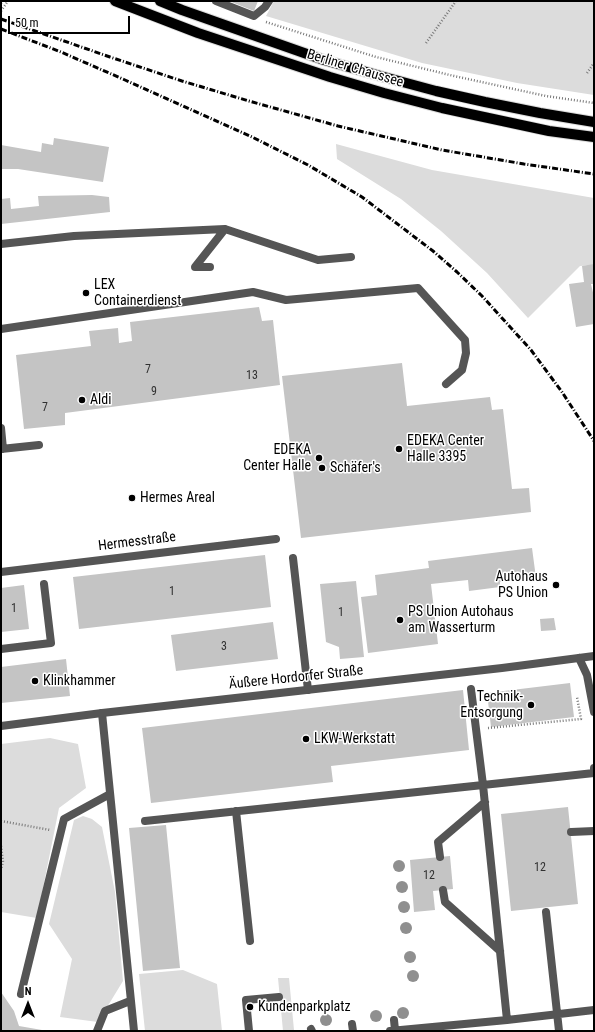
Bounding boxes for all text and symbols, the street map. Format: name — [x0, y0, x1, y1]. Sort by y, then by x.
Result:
scale bar — [10, 8, 132, 34]
text: 50 m — [15, 16, 39, 30]
street label: Berliner Chaussee — [305, 46, 405, 92]
place label: LEX Containerdienst — [94, 277, 181, 310]
marker: LEX Containerdienst — [81, 288, 91, 298]
house number: 7 — [145, 363, 151, 377]
house number: 13 — [246, 369, 258, 383]
house number: 9 — [151, 385, 157, 399]
place label: Aldi — [90, 392, 111, 408]
marker: Aldi — [77, 395, 87, 405]
house number: 7 — [42, 401, 48, 415]
place label: EDEKA Center Halle 3395 — [407, 433, 484, 466]
place label: EDEKA Center Halle — [243, 442, 311, 474]
marker: EDEKA Center Halle 3395 — [394, 444, 404, 454]
marker: EDEKA Center Halle — [314, 453, 324, 463]
place label: Schäfer's — [330, 460, 381, 476]
marker: Schäfer's — [317, 463, 327, 473]
place label: Hermes Areal — [140, 490, 215, 506]
marker: Hermes Areal — [127, 493, 137, 503]
street label: Hermesstraße — [97, 529, 177, 555]
place label: Autohaus PS Union — [496, 569, 548, 602]
marker: Autohaus PS Union — [551, 580, 561, 590]
house number: 1 — [169, 585, 175, 599]
house number: 1 — [11, 602, 17, 616]
place label: PS Union Autohaus am Wasserturm — [408, 604, 514, 636]
house number: 1 — [338, 606, 344, 620]
marker: PS Union Autohaus am Wasserturm — [395, 615, 405, 625]
house number: 3 — [221, 640, 227, 654]
street label: Äußere Hordorfer Straße — [228, 663, 364, 693]
place label: Klinkhammer — [43, 673, 116, 689]
marker: Klinkhammer — [30, 676, 40, 686]
place label: Technik- Entsorgung — [460, 689, 523, 722]
marker: Technik- Entsorgung — [526, 700, 536, 710]
place label: LKW-Werkstatt — [314, 731, 395, 747]
marker: LKW-Werkstatt — [301, 734, 311, 744]
house number: 12 — [534, 861, 546, 875]
house number: 12 — [423, 869, 435, 883]
north arrow — [8, 984, 48, 1024]
text: N — [25, 985, 31, 998]
place label: Kundenparkplatz — [258, 999, 351, 1015]
marker: Kundenparkplatz — [245, 1002, 255, 1012]

